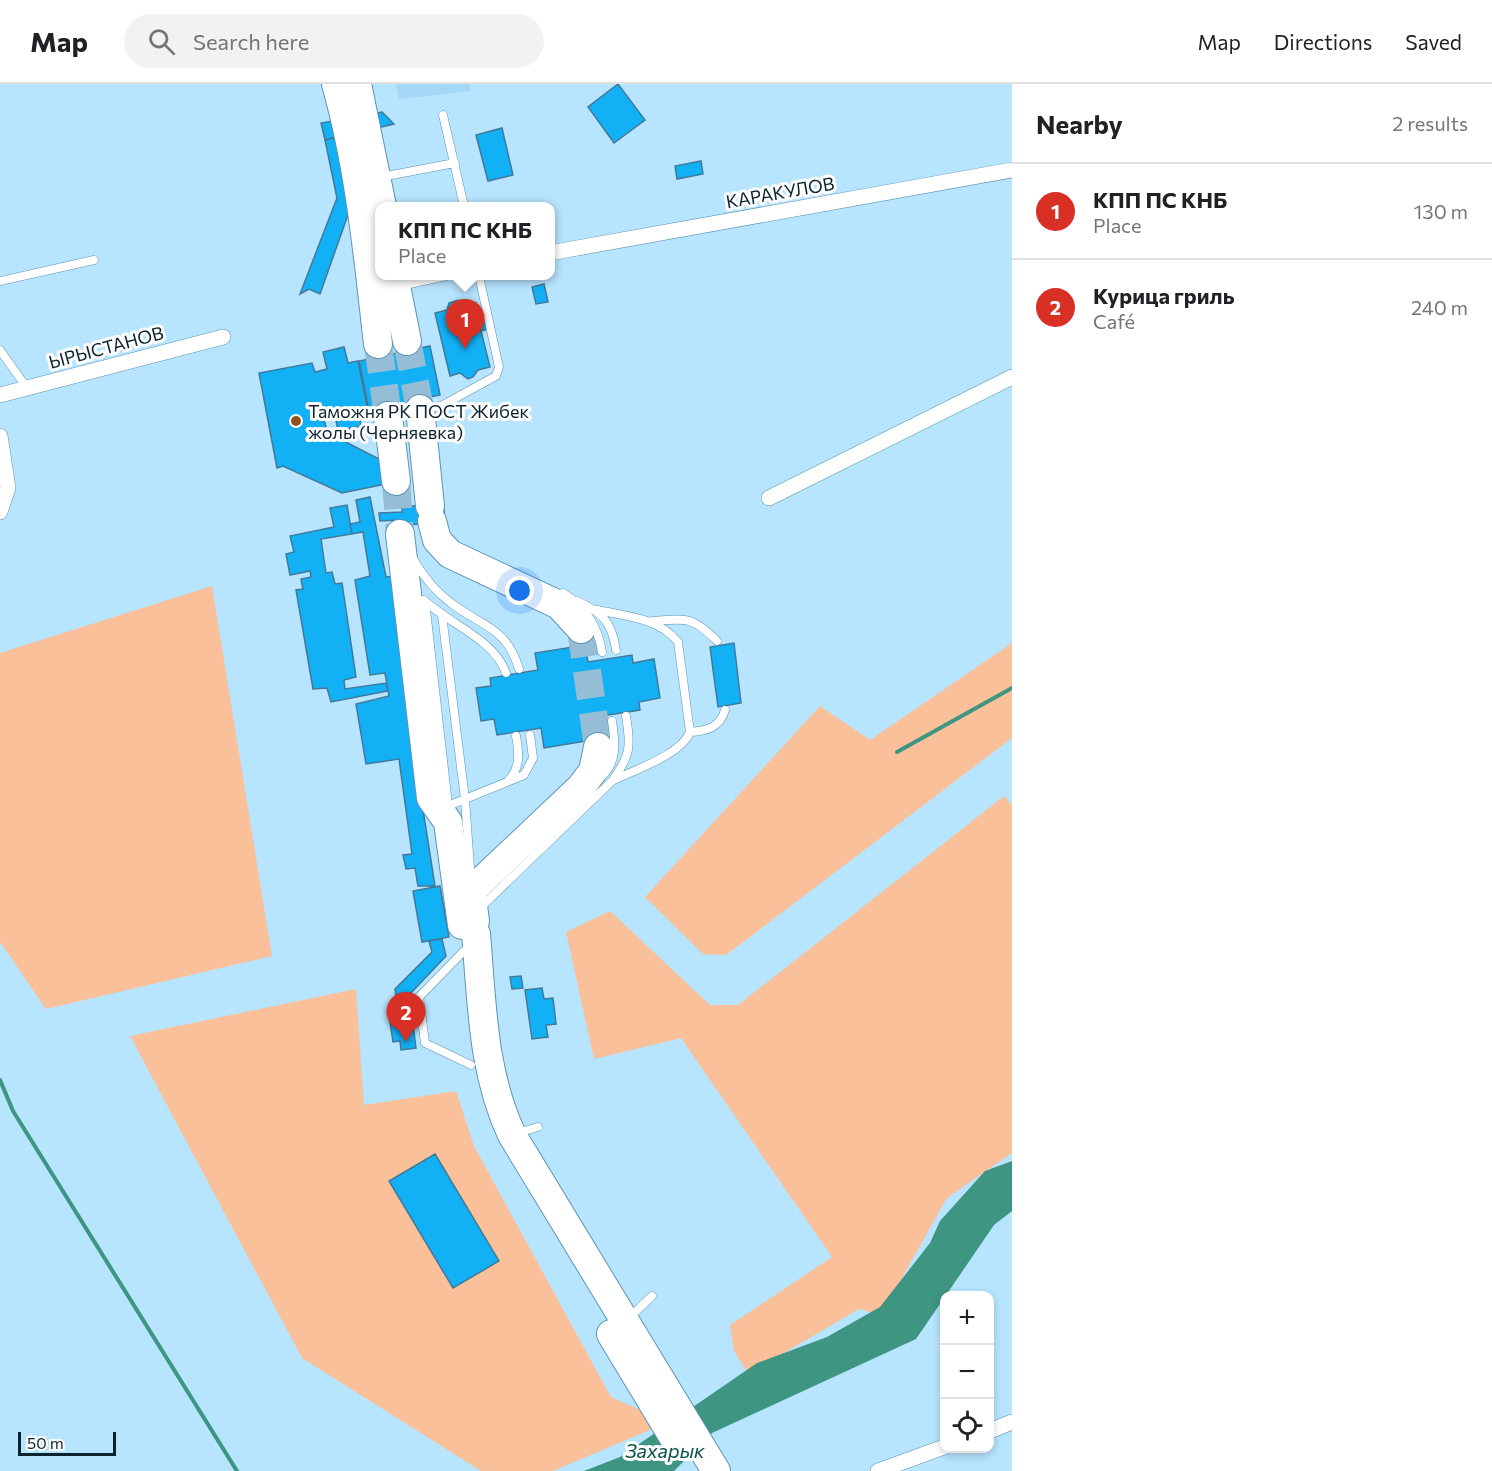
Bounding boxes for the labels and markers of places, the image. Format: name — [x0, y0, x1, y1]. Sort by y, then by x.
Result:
pin: 1 — [446, 300, 484, 349]
place label: Таможня РК ПОСТ Жибек жолы (Черняевка) — [308, 400, 529, 443]
marker: Таможня РК ПОСТ Жибек жолы (Черняевка) — [289, 414, 303, 428]
pin: 2 — [386, 992, 426, 1042]

